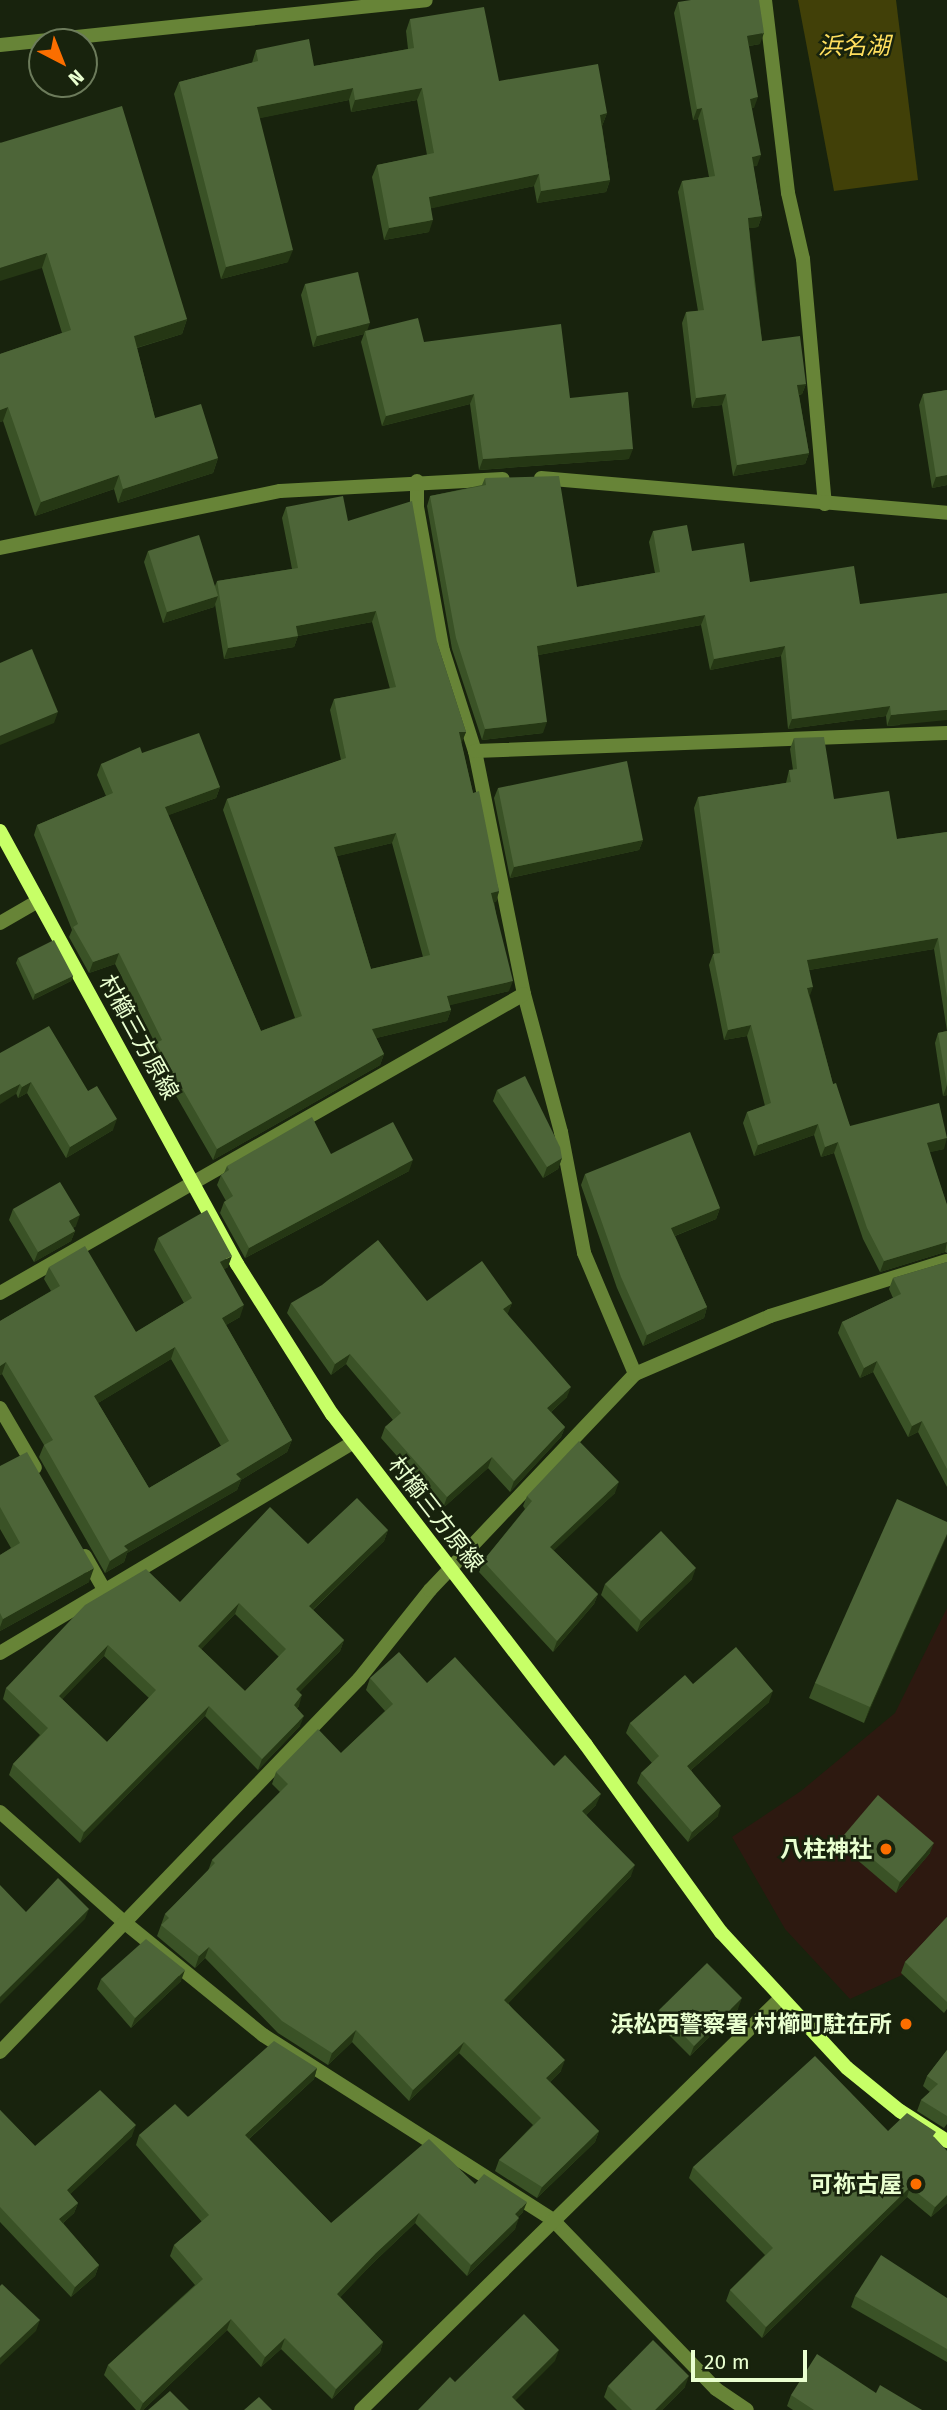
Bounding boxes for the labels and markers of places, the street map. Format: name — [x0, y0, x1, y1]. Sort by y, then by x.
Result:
place label: 八柱神社 — [780, 1835, 872, 1863]
marker: 八柱神社 — [878, 1841, 894, 1857]
place label: 浜松西警察署 村櫛町駐在所 — [611, 2010, 892, 2038]
marker: 浜松西警察署 村櫛町駐在所 — [898, 2016, 914, 2032]
place label: 可祢古屋 — [810, 2170, 902, 2198]
marker: 可祢古屋 — [908, 2176, 924, 2192]

